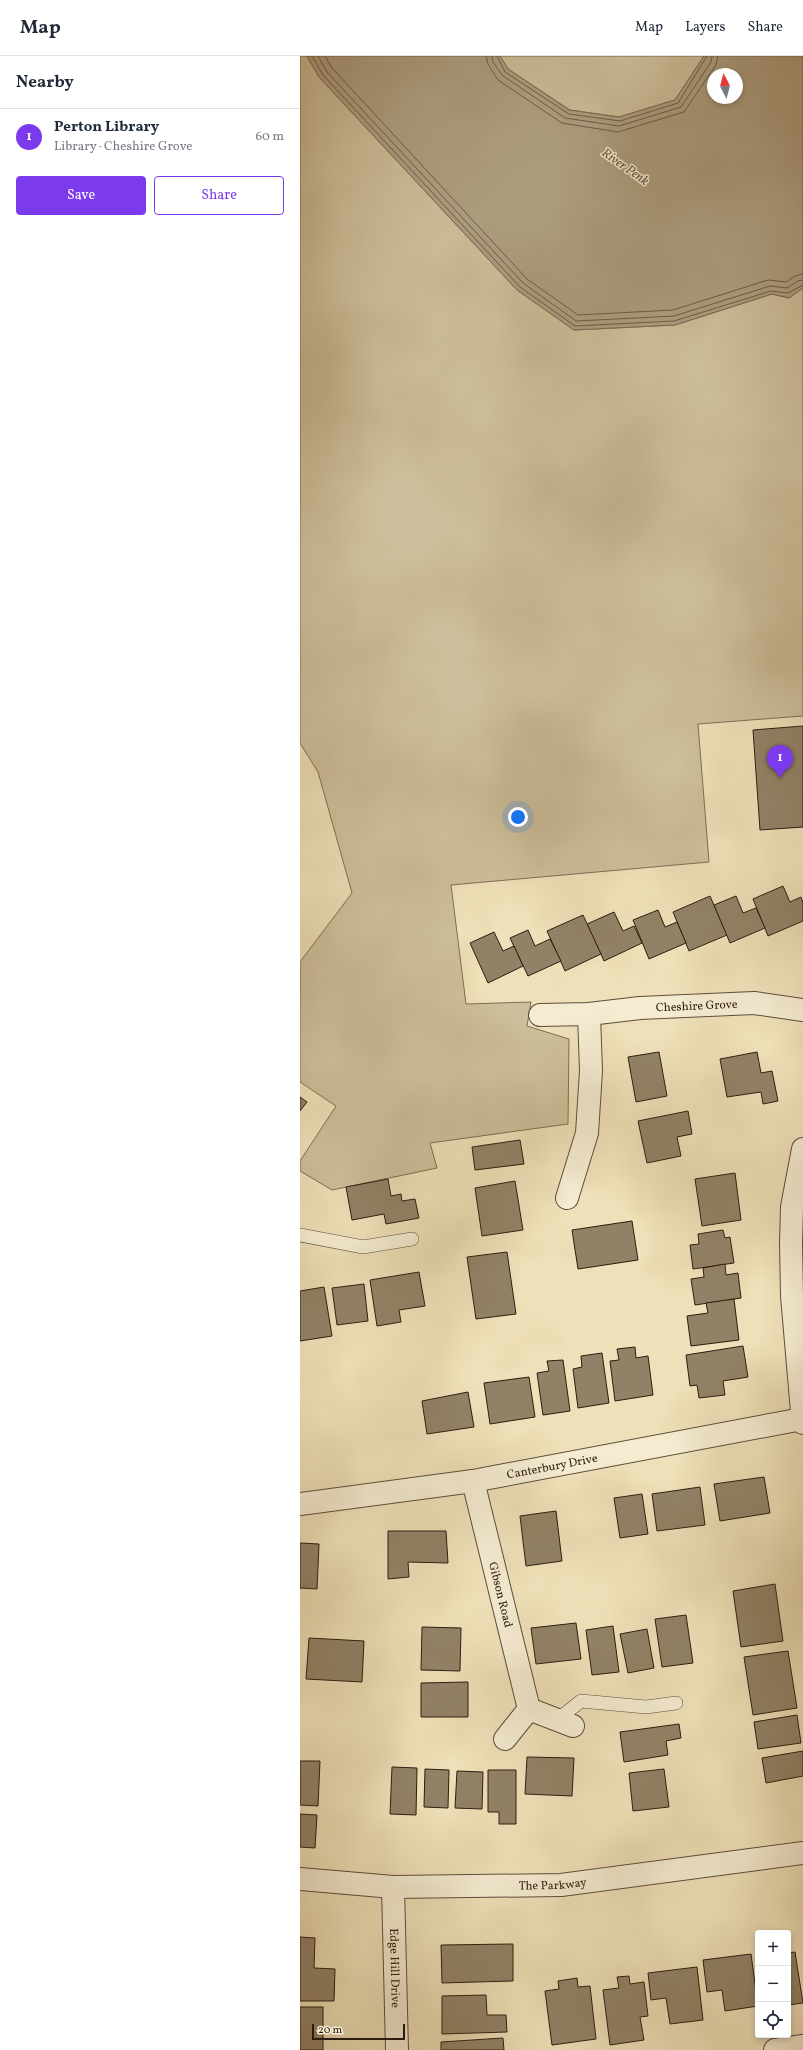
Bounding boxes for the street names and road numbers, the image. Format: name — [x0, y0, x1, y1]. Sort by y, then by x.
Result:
street label: Cheshire Grove — [655, 997, 738, 1016]
street label: Canterbury Drive — [506, 1451, 599, 1483]
street label: Gibson Road — [484, 1560, 516, 1630]
street label: The Parkway — [519, 1875, 588, 1895]
street label: Edge Hill Drive — [385, 1928, 403, 2008]

